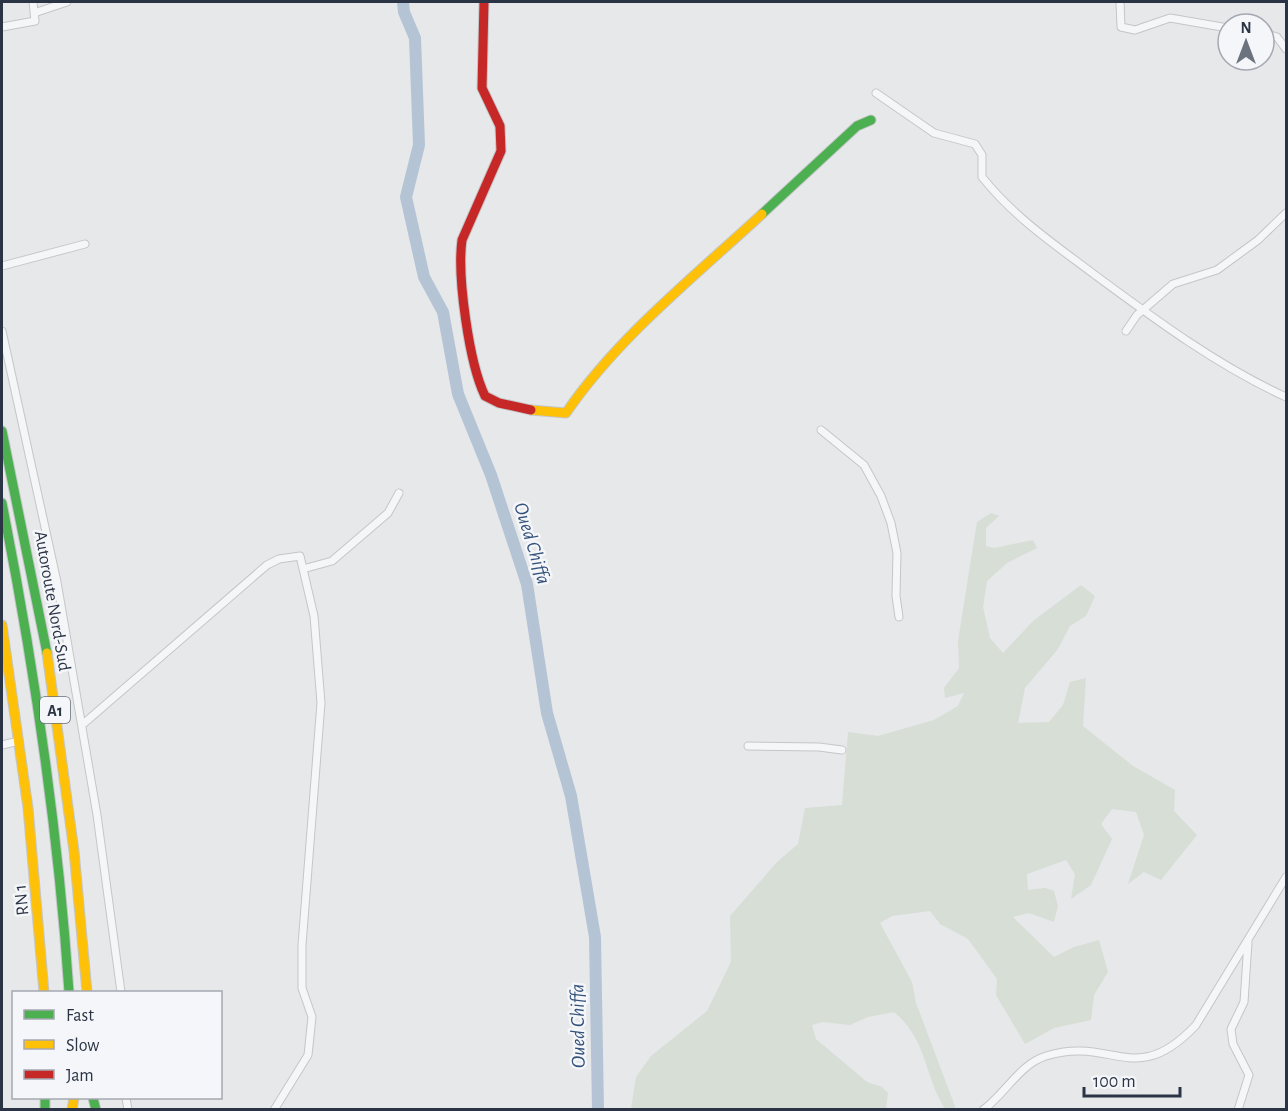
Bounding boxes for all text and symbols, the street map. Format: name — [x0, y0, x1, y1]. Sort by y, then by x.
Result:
north arrow — [1216, 12, 1276, 72]
text: N — [1240, 20, 1252, 36]
water label: Oued Chiffa — [510, 500, 554, 586]
street label: Autoroute Nord-Sud — [31, 530, 73, 673]
road number: A1 — [40, 697, 70, 723]
street label: RN 1 — [11, 883, 33, 916]
water label: Oued Chiffa — [567, 984, 589, 1068]
legend — [12, 991, 222, 1099]
text: Fast — [66, 1007, 94, 1025]
text: Slow — [66, 1037, 99, 1055]
scale bar — [1084, 1060, 1180, 1098]
text: Jam — [66, 1067, 94, 1085]
text: 100 m — [1093, 1073, 1136, 1091]

